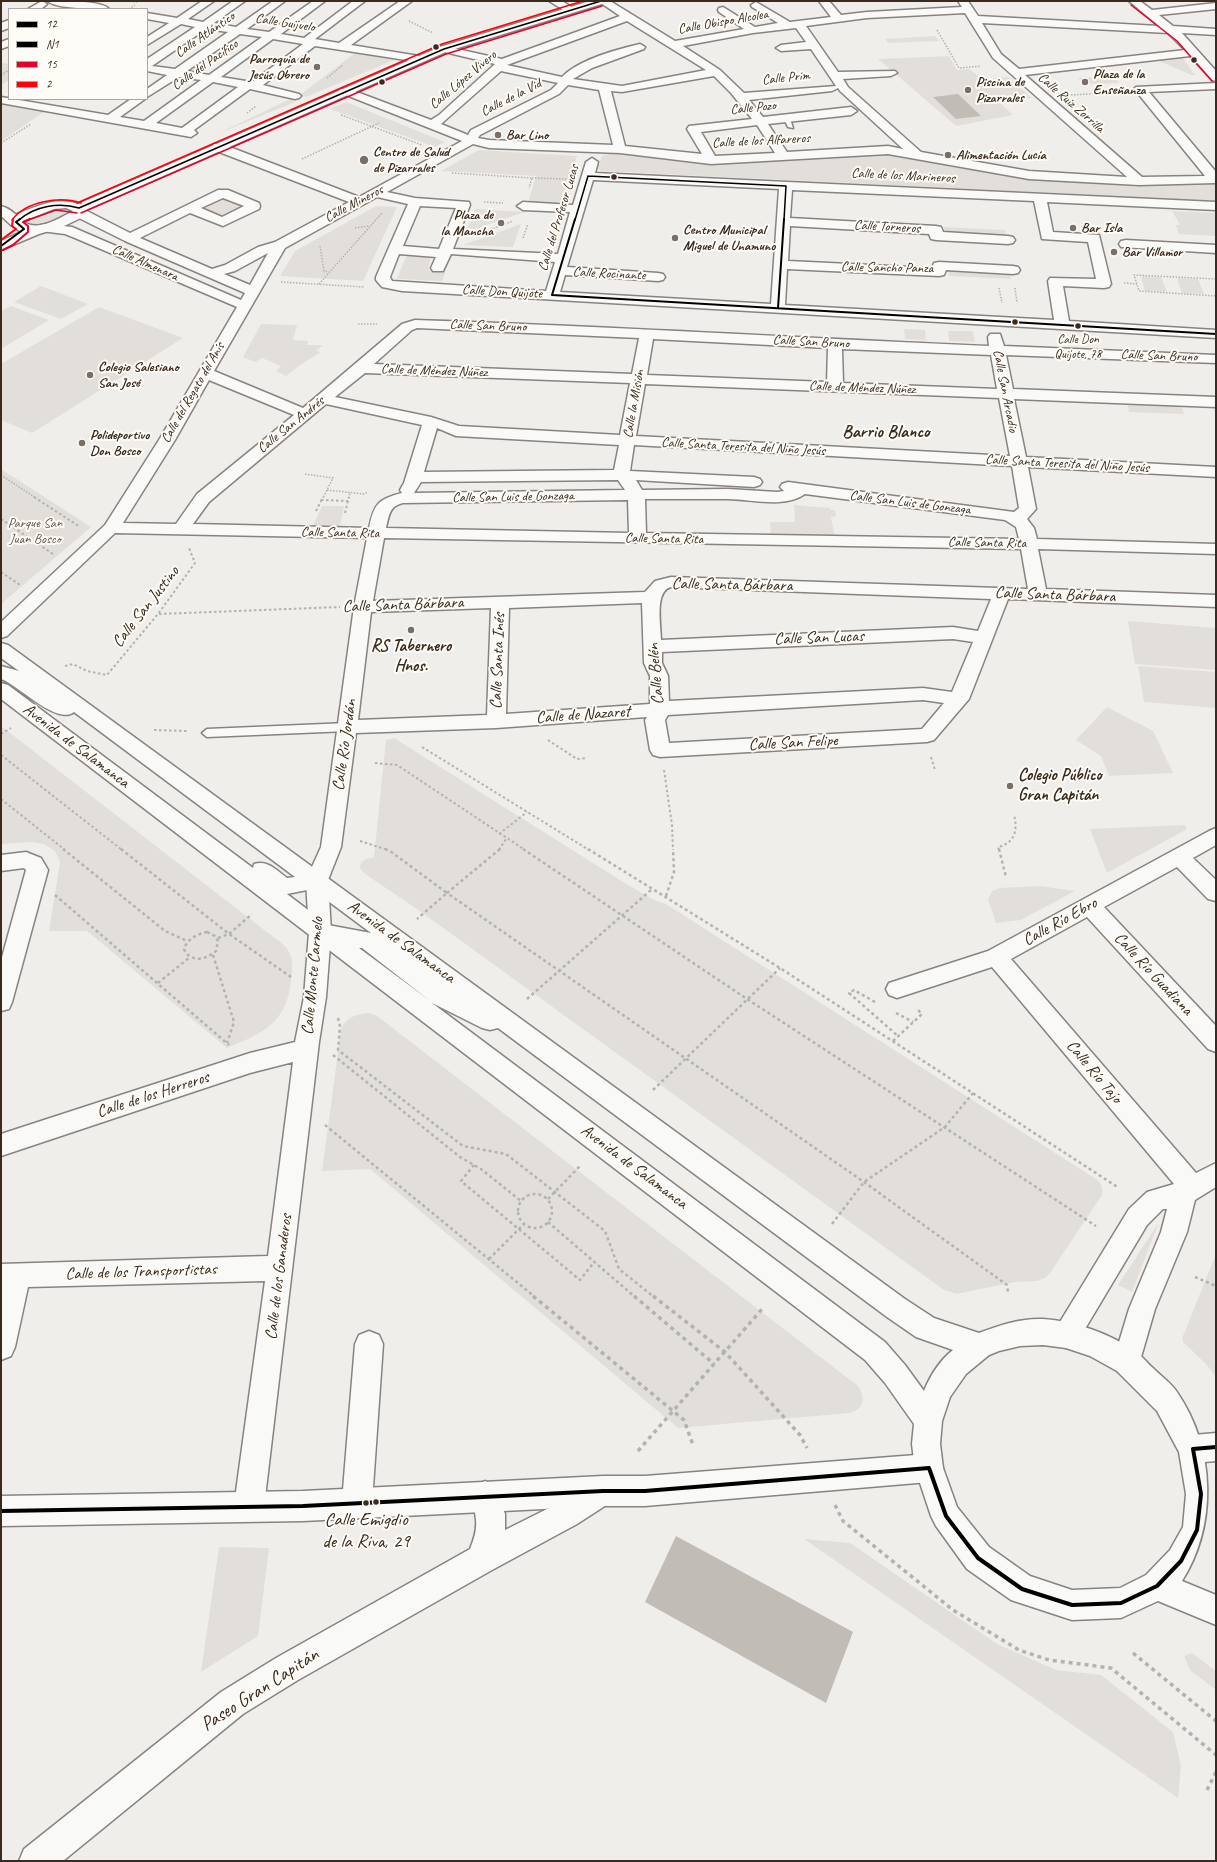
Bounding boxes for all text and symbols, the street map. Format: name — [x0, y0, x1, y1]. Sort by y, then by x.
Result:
street label: Calle Obispo Alcolea — [677, 6, 769, 38]
legend — [8, 8, 148, 100]
street label: Calle Atlántico — [172, 8, 238, 62]
street label: Calle Guijuelo — [254, 10, 316, 36]
text: 12 — [46, 16, 57, 32]
text: N1 — [46, 36, 59, 52]
street label: Calle del Pacífico — [169, 36, 241, 94]
unlabelled marker — [431, 42, 441, 52]
street label: Calle López Vivero — [426, 47, 500, 113]
place label: Parroquia de Jesús Obrero — [249, 51, 309, 84]
unlabelled marker — [1189, 55, 1199, 65]
text: 15 — [46, 56, 57, 72]
marker: Parroquia de Jesús Obrero — [312, 62, 322, 72]
place label: Plaza de la Enseñanza — [1093, 66, 1146, 98]
street label: Calle Prim — [761, 67, 811, 89]
street label: Calle Ruiz Zorrilla — [1034, 69, 1108, 137]
place label: Piscina de Pizarrales — [976, 74, 1024, 106]
text: 2 — [46, 76, 51, 92]
street label: Calle de la Vid — [478, 76, 544, 120]
unlabelled marker — [377, 77, 387, 87]
marker: Plaza de la Enseñanza — [1080, 77, 1090, 87]
marker: Piscina de Pizarrales — [963, 85, 973, 95]
street label: Calle Pozo — [729, 97, 777, 119]
place label: Bar Lino — [506, 127, 548, 143]
marker: Bar Lino — [493, 130, 503, 140]
street label: Calle de los Alfareros — [712, 130, 810, 152]
place label: Centro de Salud de Pizarrales — [373, 144, 449, 176]
place label: Alimentación Lucía — [956, 147, 1046, 163]
marker: Alimentación Lucía — [943, 150, 953, 160]
marker: Centro de Salud de Pizarrales — [358, 154, 370, 166]
street label: Calle del Profesor Lucas — [535, 163, 583, 273]
street label: Calle de los Marineros — [851, 165, 955, 187]
unlabelled marker — [609, 172, 619, 182]
street label: Calle Mineros — [322, 182, 386, 226]
place label: Plaza de la Mancha — [441, 207, 493, 240]
street label: Calle Torneros — [854, 217, 920, 237]
marker: Plaza de la Mancha — [496, 218, 506, 228]
place label: Bar Isla — [1081, 220, 1122, 236]
place label: Centro Municipal Miguel de Unamuno — [683, 222, 775, 254]
marker: Bar Isla — [1068, 223, 1078, 233]
marker: Centro Municipal Miguel de Unamuno — [670, 233, 680, 243]
street label: Calle Almenara — [109, 241, 181, 285]
place label: Bar Villamor — [1122, 244, 1182, 260]
marker: Bar Villamor — [1109, 247, 1119, 257]
street label: Calle Sancho Panza — [841, 259, 933, 277]
street label: Calle Rocinante — [572, 264, 646, 284]
street label: Calle Don Quijote — [462, 282, 542, 302]
street label: Calle San Bruno — [449, 316, 527, 336]
unlabelled marker — [1010, 317, 1020, 327]
marker: Calle Don Quijote, 78 — [1073, 321, 1083, 331]
street label: Calle San Bruno — [772, 332, 850, 352]
place label: Calle Don Quijote, 78 — [1055, 332, 1101, 363]
street label: Calle del Regato del Anís — [157, 340, 229, 446]
street label: Calle San Bruno — [1120, 346, 1198, 366]
street label: Calle San Arcadio — [989, 348, 1021, 434]
place label: Colegio Salesiano San José — [98, 359, 179, 392]
street label: Calle de Méndez Núñez — [381, 361, 487, 381]
street label: Calle la Misión — [620, 369, 648, 439]
marker: Colegio Salesiano San José — [85, 370, 95, 380]
street label: Calle de Méndez Núñez — [809, 378, 915, 398]
street label: Calle San Andrés — [254, 393, 328, 457]
district label: Barrio Blanco — [842, 421, 930, 443]
place label: Polideportivo Don Bosco — [90, 427, 149, 460]
street label: Calle Santa Teresita del Niño Jesús — [661, 434, 825, 460]
marker: Polideportivo Don Bosco — [77, 438, 87, 448]
street label: Calle Santa Teresita del Niño Jesús — [985, 451, 1149, 477]
street label: Calle San Luis de Gonzaga — [849, 487, 971, 519]
street label: Calle San Luis de Gonzaga — [452, 488, 574, 506]
park label: Parque San Juan Bosco — [8, 515, 62, 548]
street label: Calle Santa Rita — [301, 524, 379, 542]
street label: Calle Santa Rita — [625, 530, 703, 548]
street label: Calle Santa Rita — [948, 534, 1026, 552]
street label: Calle San Justino — [108, 562, 184, 652]
street label: Calle Santa Bárbara — [671, 574, 793, 596]
street label: Calle Santa Bárbara — [994, 583, 1116, 607]
street label: Calle Santa Bárbara — [342, 593, 464, 617]
street label: Calle Santa Inés — [486, 613, 510, 709]
marker: RS Tabernero Hnos. — [406, 625, 416, 635]
street label: Calle San Lucas — [774, 626, 864, 650]
place label: RS Tabernero Hnos. — [371, 637, 451, 677]
street label: Calle Belén — [643, 643, 669, 705]
street label: Calle Río Jordán — [328, 698, 362, 792]
street label: Avenida de Salamanca — [19, 699, 133, 793]
street label: Calle de Nazaret — [535, 702, 631, 728]
street label: Calle San Felipe — [748, 730, 838, 756]
place label: Colegio Público Gran Capitán — [1018, 766, 1102, 806]
marker: Colegio Público Gran Capitán — [1005, 781, 1015, 791]
street label: Calle Río Ebro — [1019, 893, 1101, 951]
street label: Avenida de Salamanca — [343, 896, 459, 988]
street label: Calle Monte Carmelo — [298, 916, 328, 1036]
street label: Calle Río Guadiana — [1109, 928, 1197, 1020]
street label: Calle Río Tajo — [1062, 1036, 1126, 1108]
street label: Calle de los Herreros — [94, 1067, 212, 1123]
street label: Avenida de Salamanca — [577, 1120, 691, 1214]
street label: Calle de los Ganaderos — [261, 1213, 297, 1341]
street label: Calle de los Transportistas — [65, 1259, 217, 1285]
unlabelled marker — [371, 1497, 381, 1507]
marker: Calle Emigdio de la Riva, 29 — [361, 1498, 371, 1508]
place label: Calle Emigdio de la Riva, 29 — [322, 1509, 410, 1553]
street label: Paseo Gran Capitán — [197, 1643, 323, 1737]

